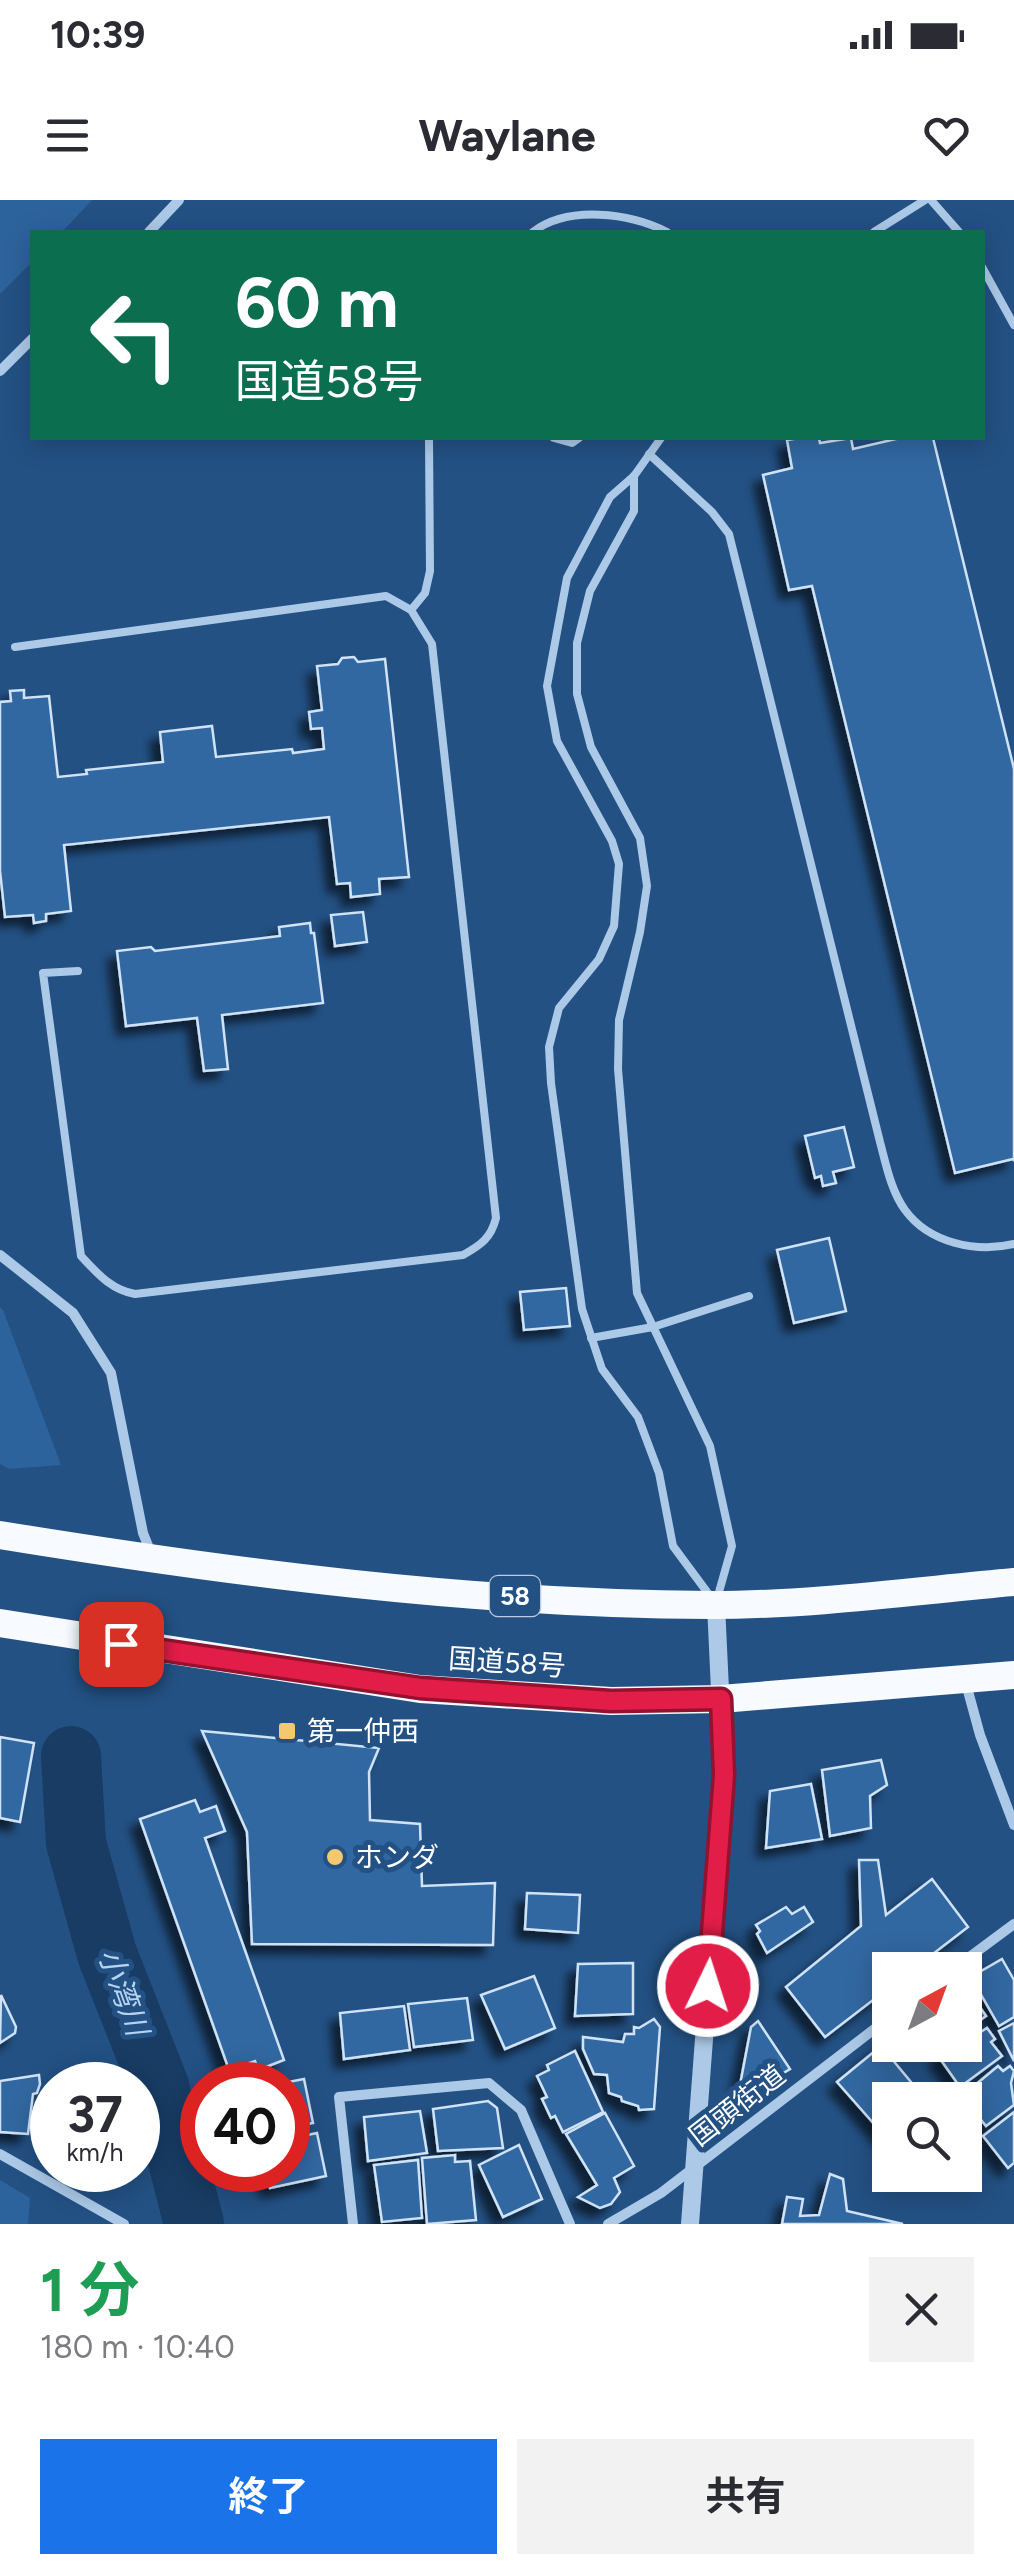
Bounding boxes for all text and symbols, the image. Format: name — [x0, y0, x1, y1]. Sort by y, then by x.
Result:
text: 10:39 — [50, 12, 145, 58]
icon: menu — [40, 108, 95, 163]
text: Waylane — [418, 108, 596, 162]
icon: heart — [919, 108, 974, 163]
text: 60 m — [235, 260, 399, 345]
icon: left — [70, 270, 200, 400]
text: 国道58号 — [235, 354, 424, 408]
road number: 58 — [490, 1576, 540, 1616]
pin — [79, 1602, 164, 1687]
icon: arrive — [94, 1617, 149, 1672]
street label: 国道58号 — [447, 1641, 567, 1683]
place label: 第一仲西 — [307, 1714, 419, 1748]
marker: 第一仲西 — [276, 1720, 298, 1742]
place label: ホンダ — [355, 1840, 439, 1874]
marker: ホンダ — [324, 1846, 346, 1868]
position arrow — [656, 1934, 760, 2038]
water label: 小湾川 — [91, 1943, 157, 2043]
north arrow — [872, 1952, 982, 2062]
map controls — [872, 1952, 982, 2192]
street label: 国頭街道 — [682, 2057, 792, 2153]
speed limit sign: 40 — [180, 2062, 310, 2192]
button: search — [872, 2082, 982, 2192]
text: 37 — [67, 2084, 123, 2145]
text: km/h — [66, 2137, 124, 2167]
text: 1 分 — [40, 2254, 140, 2326]
button: close — [869, 2257, 974, 2362]
text: 180 m · 10:40 — [40, 2328, 235, 2366]
button: 終了 — [40, 2439, 497, 2554]
button: 共有 — [517, 2439, 974, 2554]

